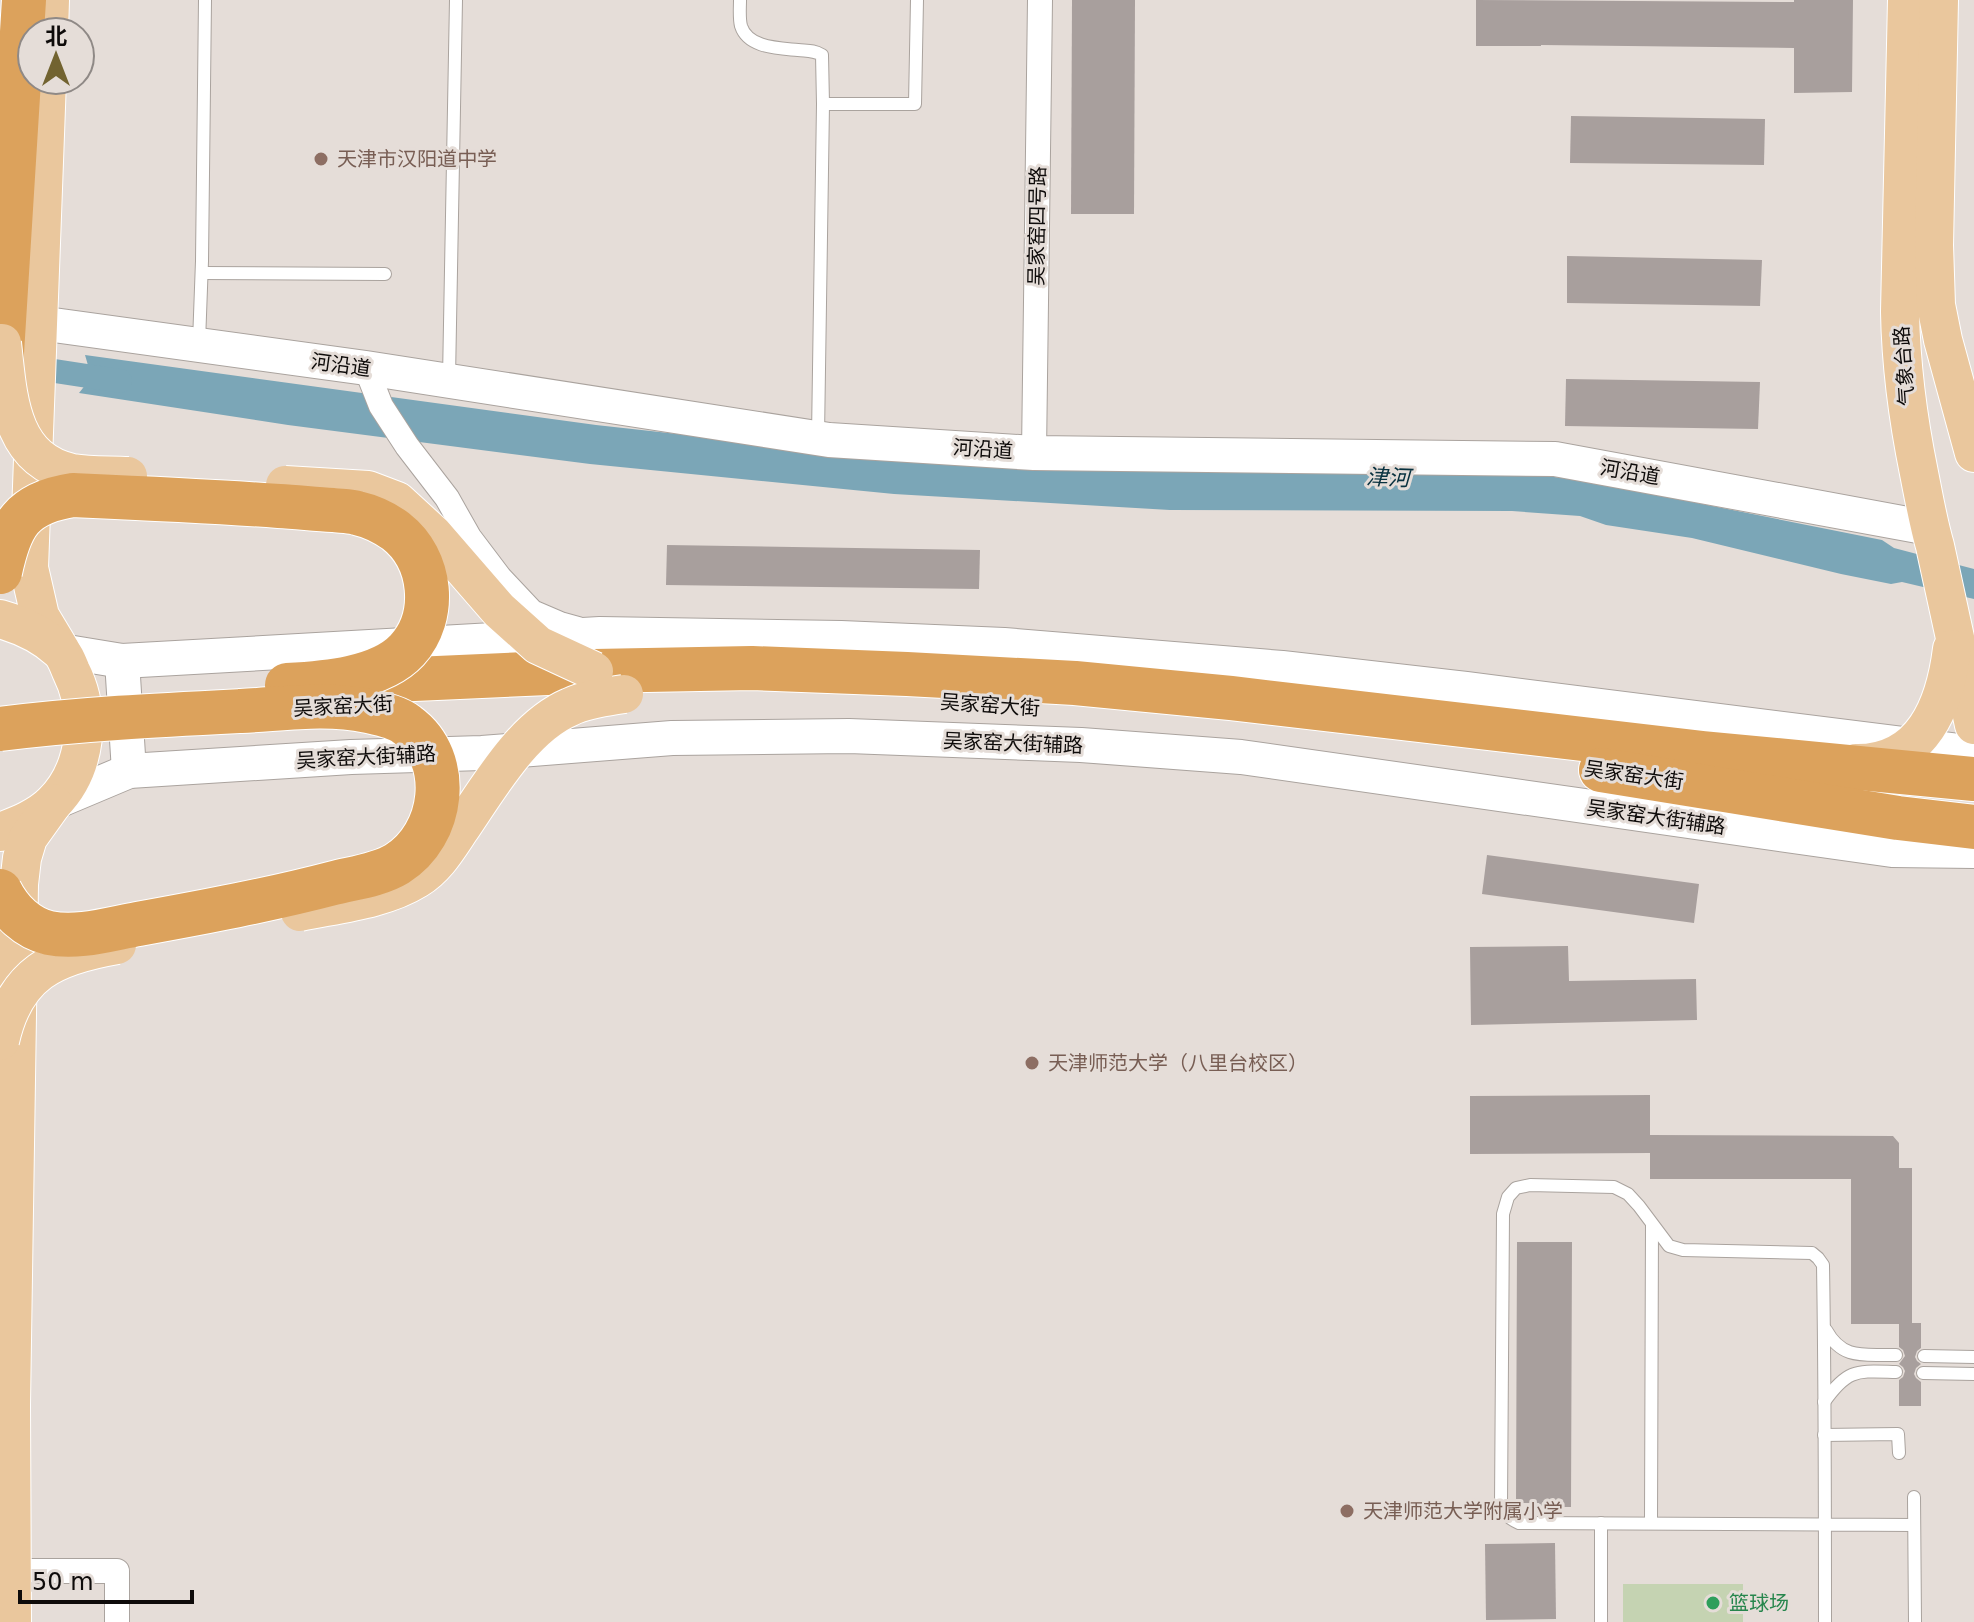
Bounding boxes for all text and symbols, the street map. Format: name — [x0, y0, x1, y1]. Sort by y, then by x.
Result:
north arrow — [16, 16, 96, 96]
text: 北 — [45, 24, 67, 49]
place label: 天津市汉阳道中学 — [337, 147, 497, 171]
marker: 天津市汉阳道中学 — [312, 150, 330, 168]
street label: 吴家窑四号路 — [1024, 166, 1050, 286]
street label: 气象台路 — [1889, 325, 1919, 407]
street label: 河沿道 — [310, 349, 372, 381]
street label: 河沿道 — [952, 435, 1014, 463]
street label: 河沿道 — [1598, 455, 1662, 489]
water label: 津河 — [1366, 464, 1414, 491]
street label: 吴家窑大街 — [939, 690, 1041, 720]
street label: 吴家窑大街 — [292, 691, 394, 721]
street label: 吴家窑大街辅路 — [943, 729, 1083, 757]
street label: 吴家窑大街辅路 — [295, 741, 437, 773]
street label: 吴家窑大街 — [1583, 756, 1685, 794]
street label: 吴家窑大街辅路 — [1585, 795, 1727, 839]
place label: 天津师范大学（八里台校区） — [1048, 1051, 1308, 1075]
marker: 天津师范大学（八里台校区） — [1023, 1054, 1041, 1072]
place label: 天津师范大学附属小学 — [1363, 1499, 1563, 1523]
marker: 天津师范大学附属小学 — [1338, 1502, 1356, 1520]
scale bar — [20, 1554, 192, 1604]
text: 50 m — [32, 1568, 94, 1596]
place label: 篮球场 — [1729, 1591, 1789, 1615]
marker: 篮球场 — [1704, 1594, 1722, 1612]

